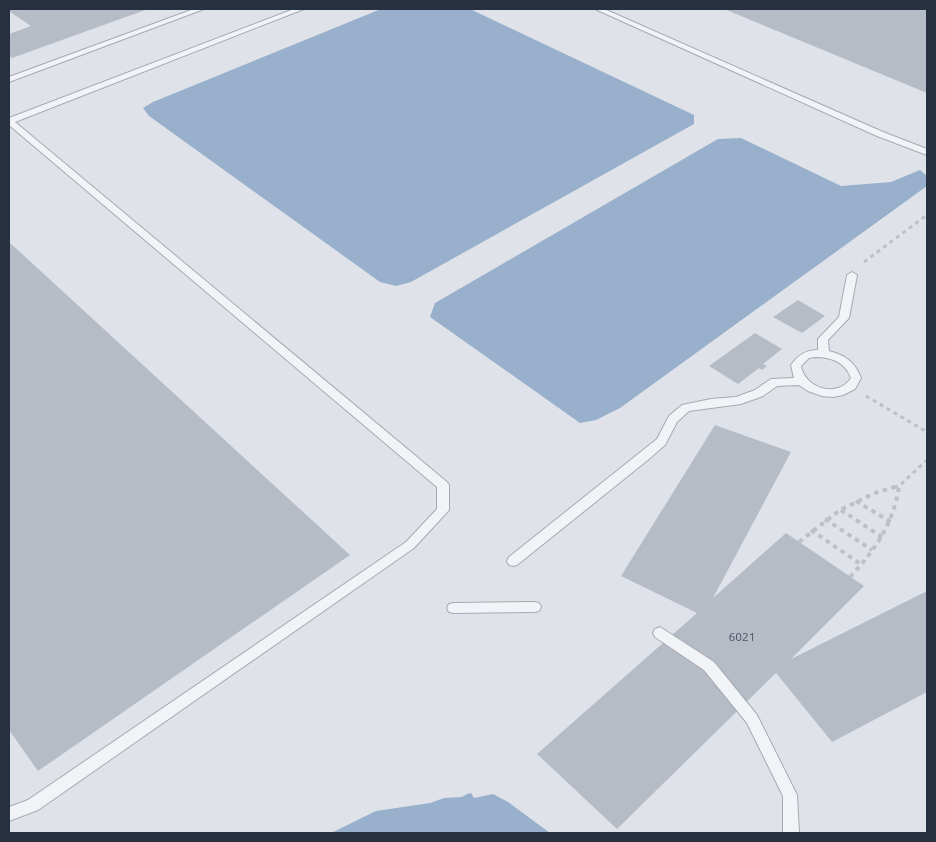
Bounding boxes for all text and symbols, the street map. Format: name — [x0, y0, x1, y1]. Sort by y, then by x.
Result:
house number: 6021 — [728, 630, 756, 643]

